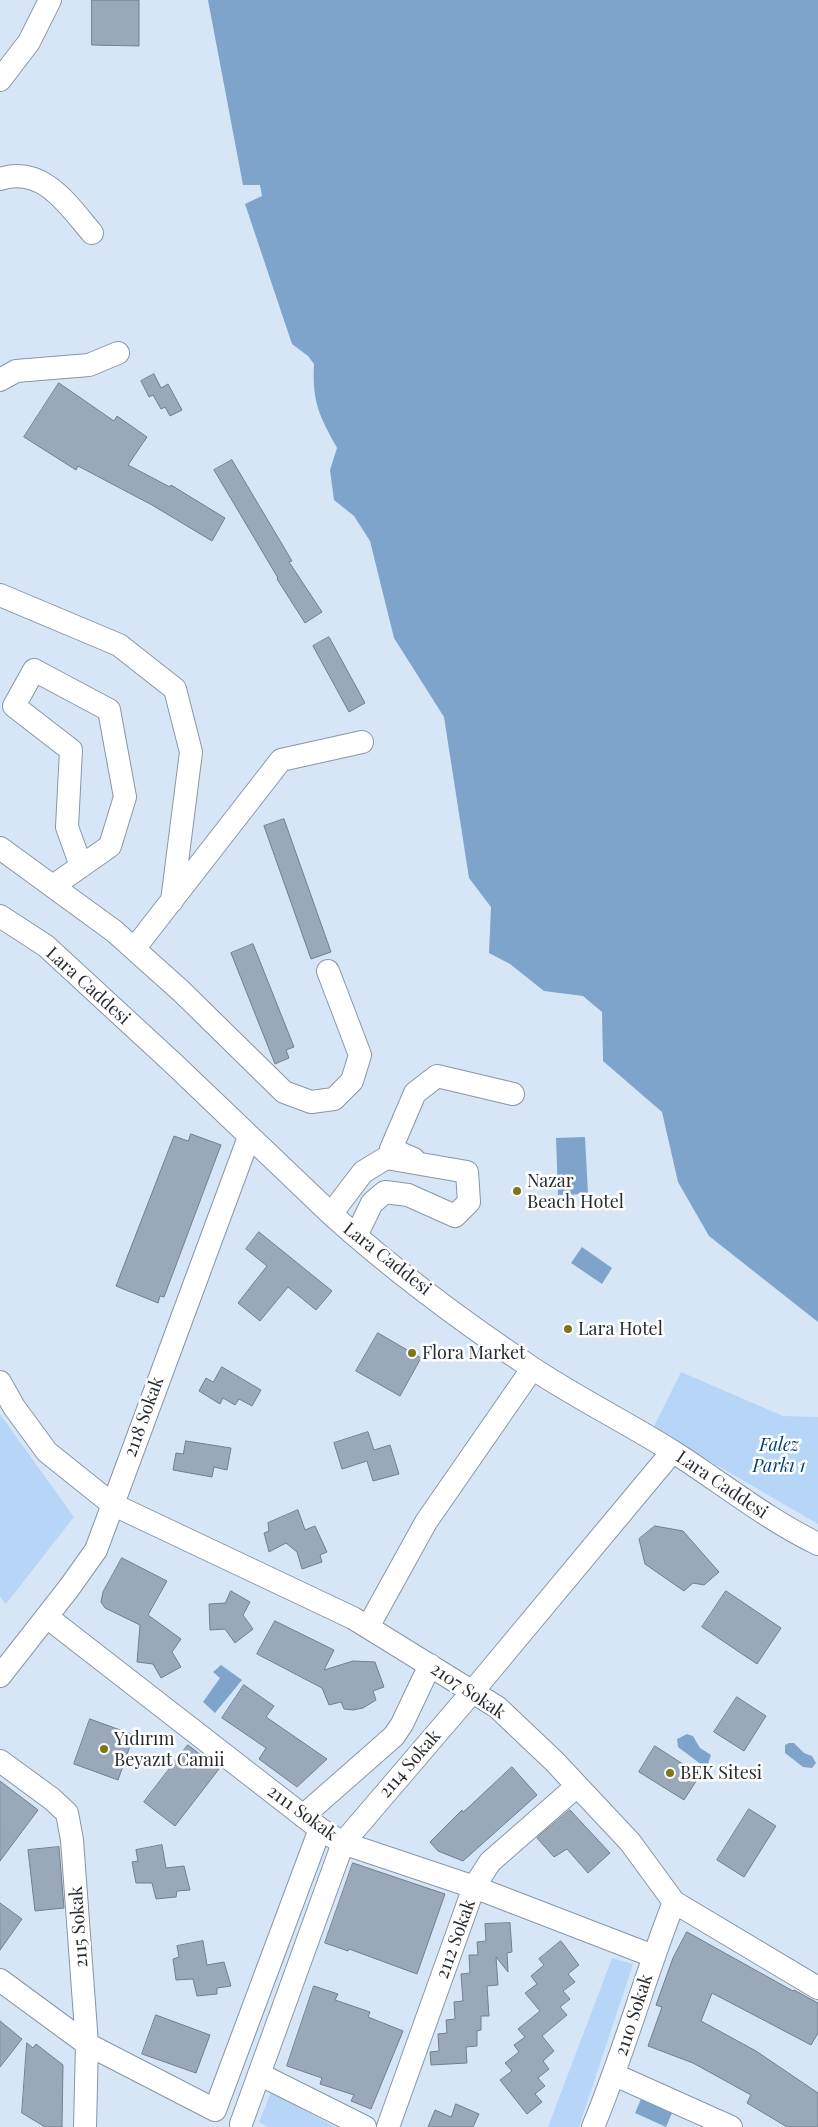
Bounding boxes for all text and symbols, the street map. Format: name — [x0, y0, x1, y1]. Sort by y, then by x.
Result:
street label: Lara Caddesi — [41, 943, 135, 1029]
place label: Nazar Beach Hotel — [527, 1170, 624, 1212]
marker: Nazar Beach Hotel — [511, 1185, 523, 1197]
street label: Lara Caddesi — [339, 1218, 435, 1300]
place label: Lara Hotel — [578, 1318, 663, 1340]
marker: Lara Hotel — [562, 1323, 574, 1335]
place label: Flora Market — [422, 1342, 525, 1364]
marker: Flora Market — [406, 1347, 418, 1359]
street label: 2118 Sokak — [120, 1374, 168, 1460]
park label: Falez Parkı 1 — [753, 1434, 805, 1476]
street label: Lara Caddesi — [672, 1446, 772, 1524]
street label: 2107 Sokak — [426, 1658, 510, 1724]
street label: 2114 Sokak — [375, 1725, 445, 1803]
place label: Yıdırım Beyazıt Camii — [114, 1728, 225, 1770]
marker: Yıdırım Beyazıt Camii — [98, 1743, 110, 1755]
place label: BEK Sitesi — [680, 1762, 762, 1784]
marker: BEK Sitesi — [664, 1767, 676, 1779]
street label: 2111 Sokak — [263, 1780, 341, 1846]
street label: 2115 Sokak — [65, 1886, 93, 1968]
street label: 2112 Sokak — [432, 1896, 480, 1982]
street label: 2110 Sokak — [611, 1971, 657, 2059]

